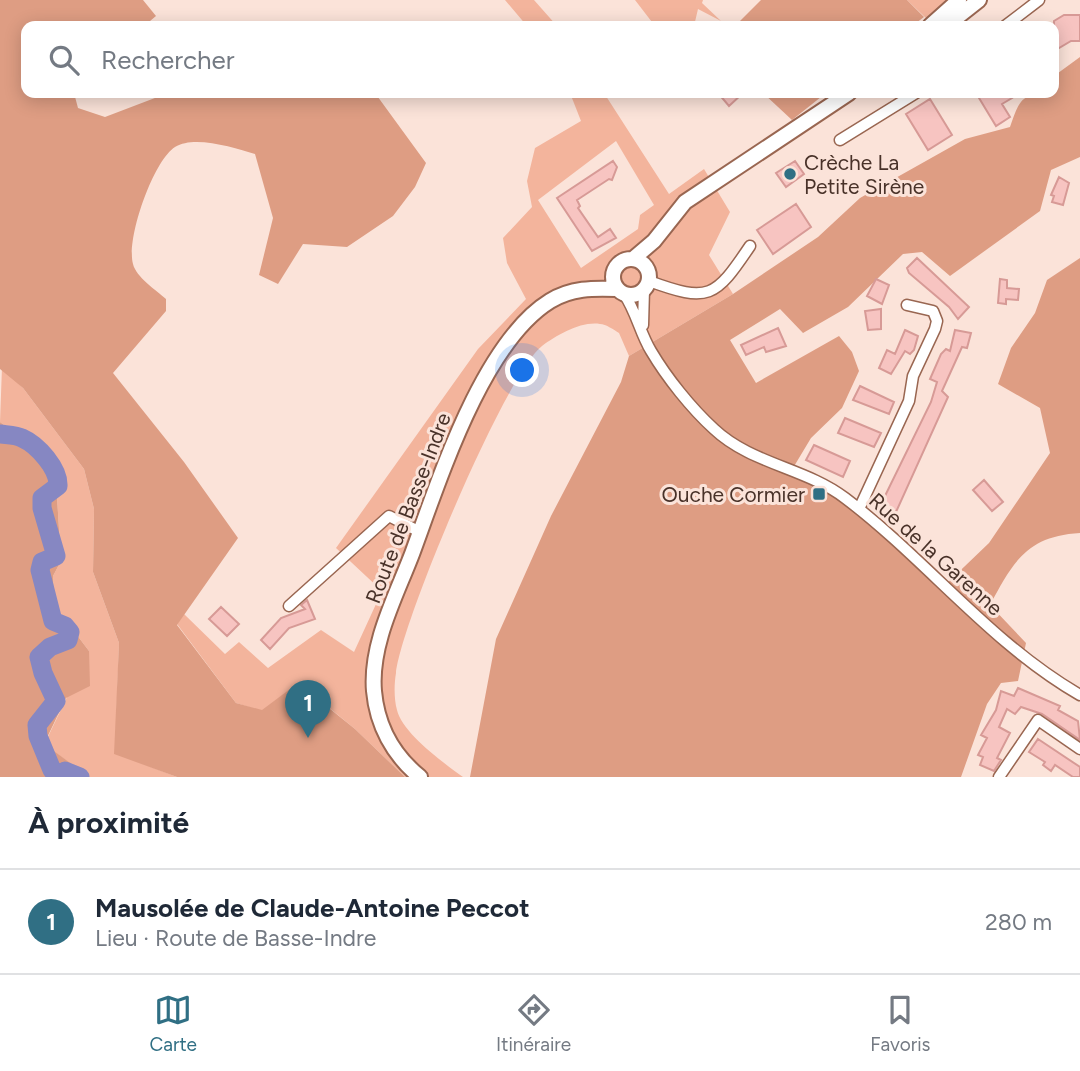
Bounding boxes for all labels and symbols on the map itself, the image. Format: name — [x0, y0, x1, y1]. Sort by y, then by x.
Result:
place label: Crèche La Petite Sirène — [804, 150, 924, 199]
marker: Crèche La Petite Sirène — [782, 166, 798, 182]
your location — [505, 353, 539, 387]
street label: Route de Basse-Indre — [360, 409, 456, 607]
place label: Ouche Cormier — [662, 482, 805, 507]
marker: Ouche Cormier — [811, 486, 827, 502]
street label: Rue de la Garenne — [864, 487, 1008, 621]
pin: 1 — [285, 680, 331, 738]

